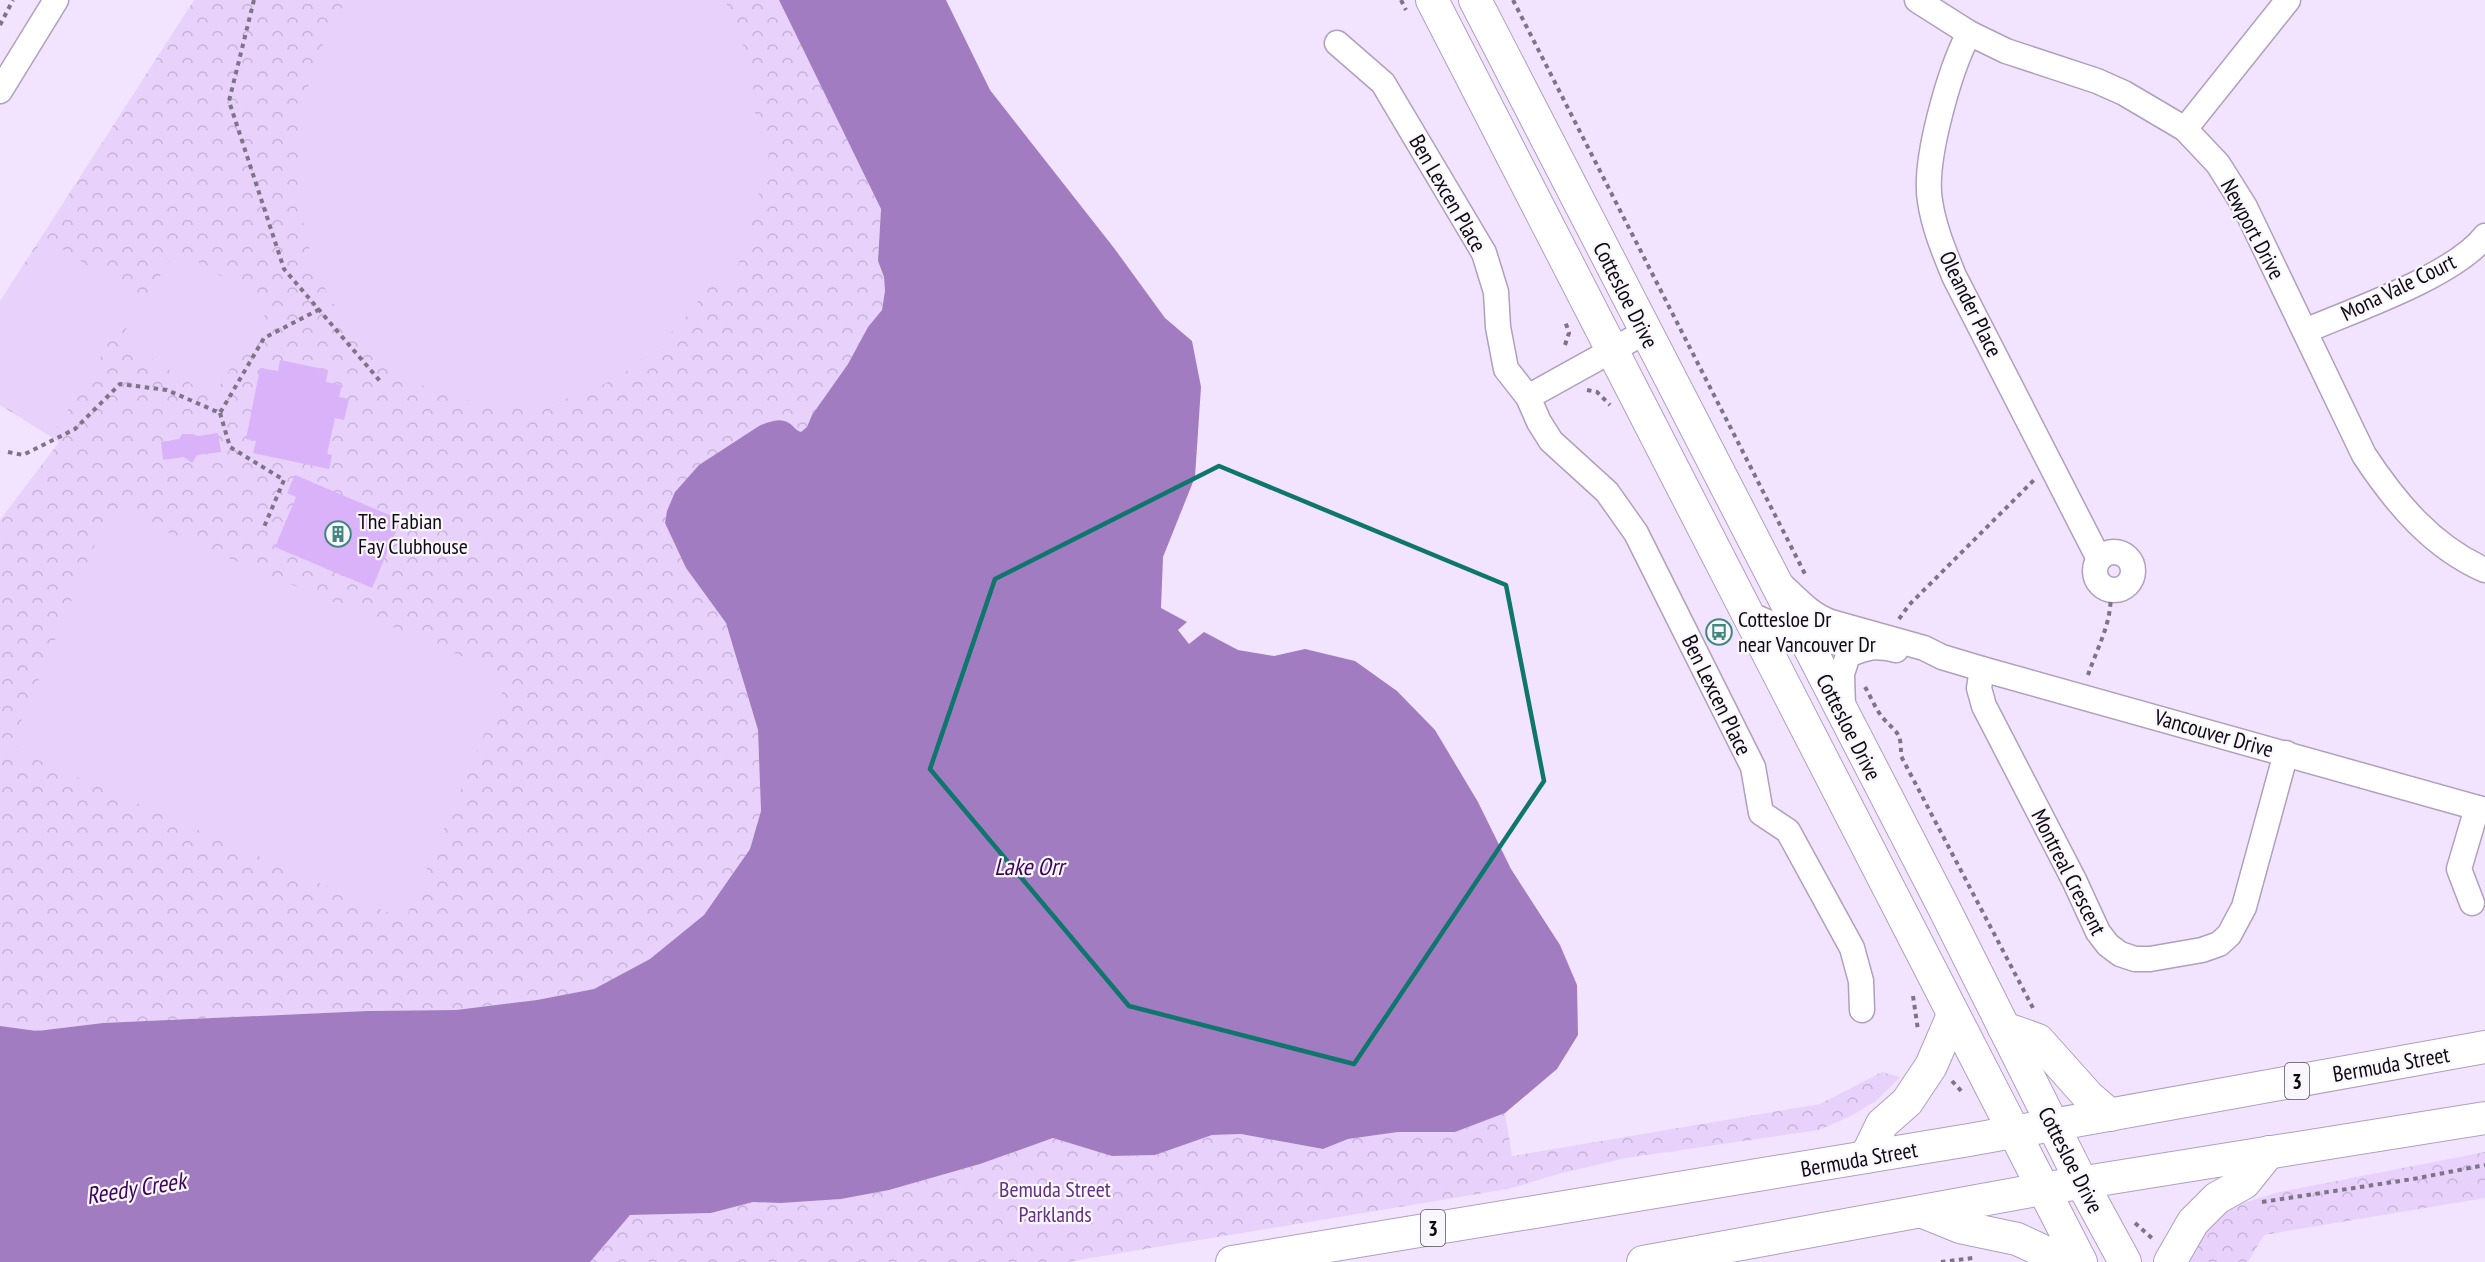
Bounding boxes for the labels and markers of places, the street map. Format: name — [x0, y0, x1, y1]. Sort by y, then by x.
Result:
place label: The Fabian Fay Clubhouse — [358, 507, 468, 560]
building icon: The Fabian Fay Clubhouse — [323, 519, 353, 549]
place label: Cottesloe Dr near Vancouver Dr — [1738, 605, 1876, 658]
bus stop icon: Cottesloe Dr near Vancouver Dr — [1704, 617, 1734, 647]

